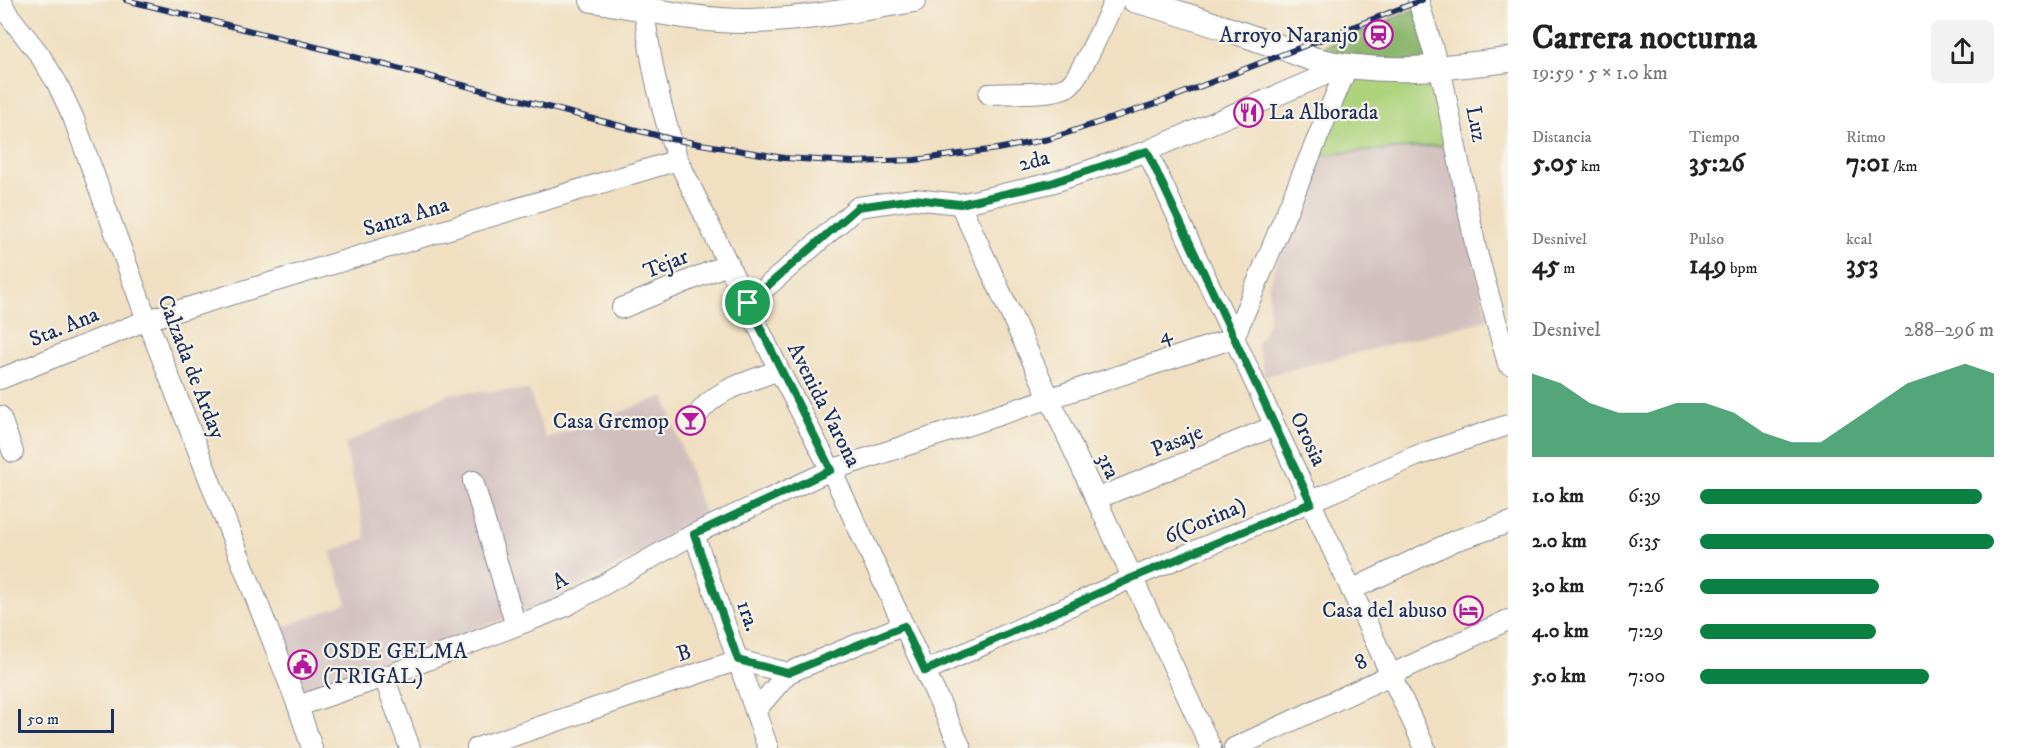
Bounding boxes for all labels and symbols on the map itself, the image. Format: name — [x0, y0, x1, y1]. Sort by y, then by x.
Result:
station icon: Arroyo Naranjo — [1363, 19, 1395, 51]
place label: Arroyo Naranjo — [1219, 22, 1358, 49]
restaurant icon: La Alborada — [1232, 96, 1264, 128]
place label: La Alborada — [1269, 99, 1379, 126]
street label: Luz — [1459, 104, 1493, 145]
street label: 2da — [1016, 144, 1053, 178]
street label: Santa Ana — [360, 191, 453, 243]
street label: Tejar — [639, 242, 693, 285]
pin — [722, 277, 773, 328]
street label: Calzada de Arday — [151, 291, 231, 443]
street label: Sta. Ana — [25, 301, 103, 353]
street label: 4 — [1155, 320, 1176, 350]
street label: Avenida Varona — [781, 338, 867, 472]
bar icon: Casa Gremop — [674, 405, 706, 437]
place label: Casa Gremop — [553, 408, 669, 435]
street label: Orosia — [1284, 408, 1333, 471]
street label: Pasaje — [1147, 419, 1207, 463]
street label: 3ra — [1090, 449, 1126, 484]
street label: 6(Corina) — [1160, 492, 1250, 550]
street label: A — [548, 565, 573, 596]
hotel icon: Casa del abuso — [1452, 594, 1484, 626]
street label: 1ra. — [730, 597, 766, 635]
place label: Casa del abuso — [1322, 597, 1447, 624]
place label: OSDE GELMA (TRIGAL) — [323, 638, 468, 690]
street label: B — [673, 638, 695, 668]
street label: 8 — [1350, 647, 1372, 677]
public building icon: OSDE GELMA (TRIGAL) — [286, 648, 318, 680]
scale bar — [18, 706, 114, 734]

